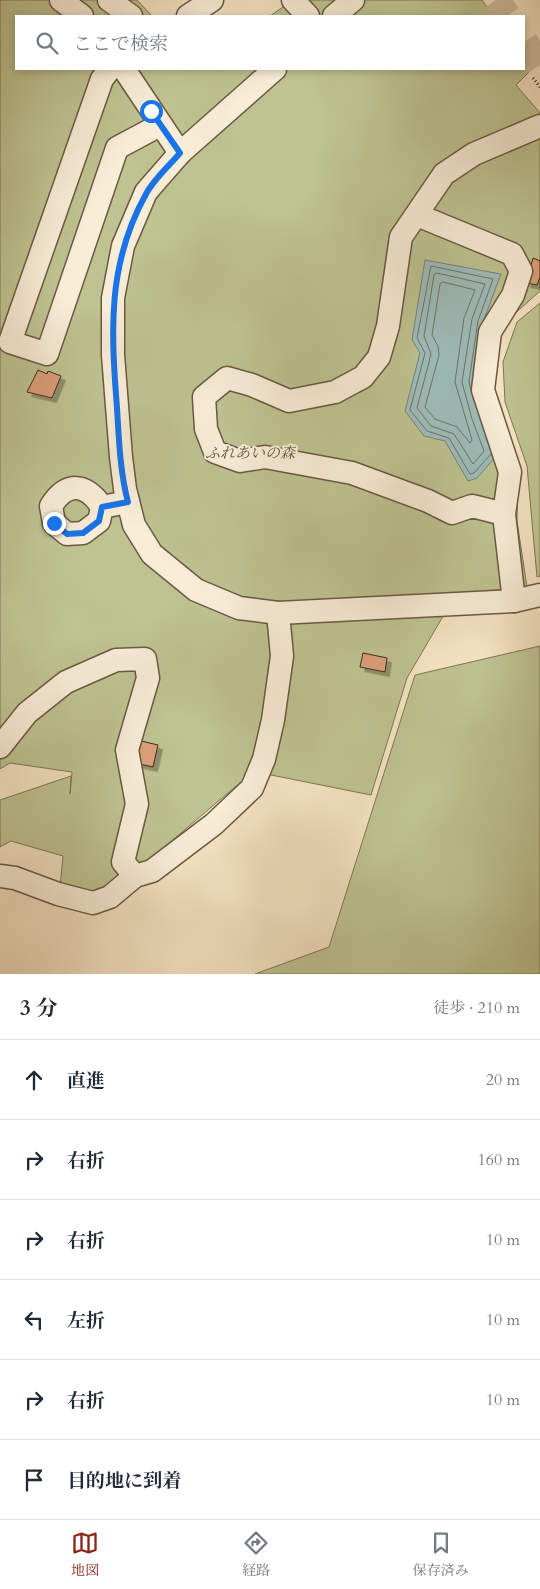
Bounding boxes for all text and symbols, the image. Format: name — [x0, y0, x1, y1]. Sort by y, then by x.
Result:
search box — [15, 15, 525, 70]
icon: search — [33, 29, 61, 57]
text: ここで検索 — [73, 31, 168, 57]
route start — [140, 100, 163, 123]
park label: ふれあいの森 — [205, 443, 297, 463]
route end — [43, 512, 66, 535]
text: 3 分 — [20, 994, 57, 1023]
text: 徒歩 · 210 m — [433, 997, 520, 1019]
icon: ahead — [20, 1066, 48, 1094]
text: 直進 — [67, 1068, 105, 1094]
text: 20 m — [486, 1069, 520, 1091]
icon: right — [20, 1146, 48, 1174]
text: 右折 — [67, 1148, 105, 1174]
text: 160 m — [478, 1149, 520, 1171]
icon: right — [20, 1226, 48, 1254]
text: 右折 — [67, 1228, 105, 1254]
text: 10 m — [486, 1229, 520, 1251]
icon: left — [20, 1306, 48, 1334]
text: 左折 — [67, 1308, 105, 1334]
text: 10 m — [486, 1309, 520, 1331]
icon: right — [20, 1386, 48, 1414]
text: 右折 — [67, 1388, 105, 1414]
text: 10 m — [486, 1389, 520, 1411]
icon: arrive — [20, 1466, 48, 1494]
text: 目的地に到着 — [67, 1468, 181, 1494]
tab: 地図 — [71, 1529, 99, 1580]
tab: 経路 — [242, 1529, 270, 1580]
tab: 保存済み — [413, 1529, 469, 1580]

